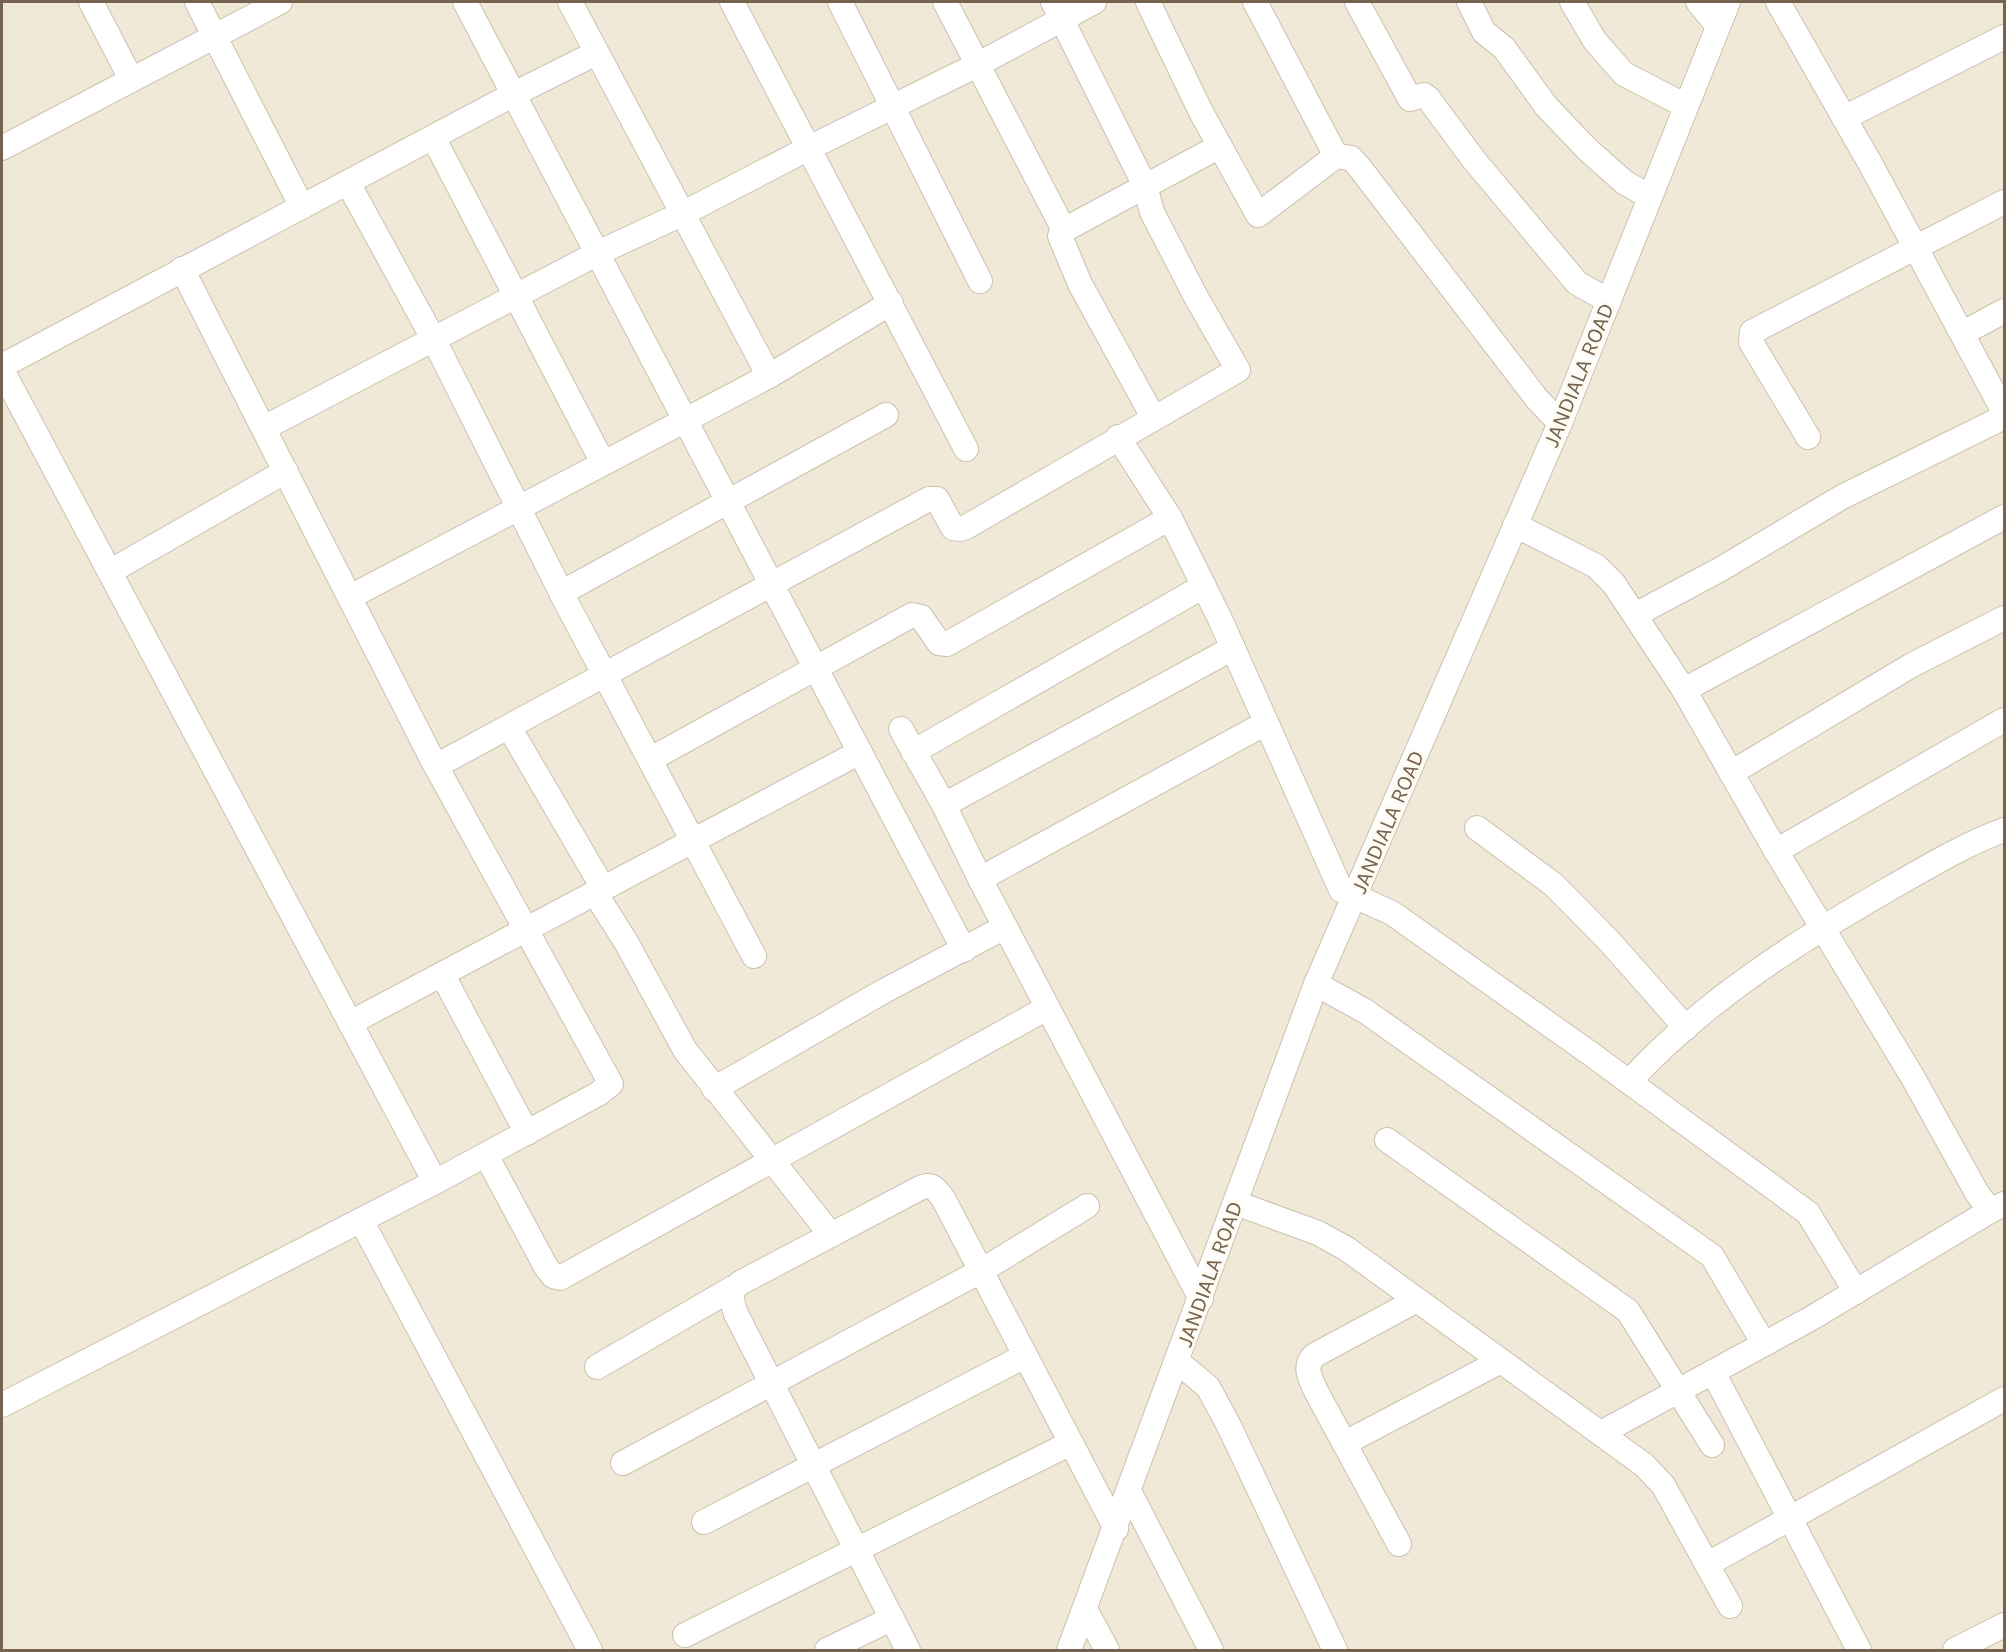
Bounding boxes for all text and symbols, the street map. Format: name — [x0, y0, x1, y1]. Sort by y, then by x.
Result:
street label: JANDIALA ROAD — [1538, 299, 1620, 451]
street label: JANDIALA ROAD — [1346, 747, 1430, 897]
street label: JANDIALA ROAD — [1172, 1198, 1248, 1350]

